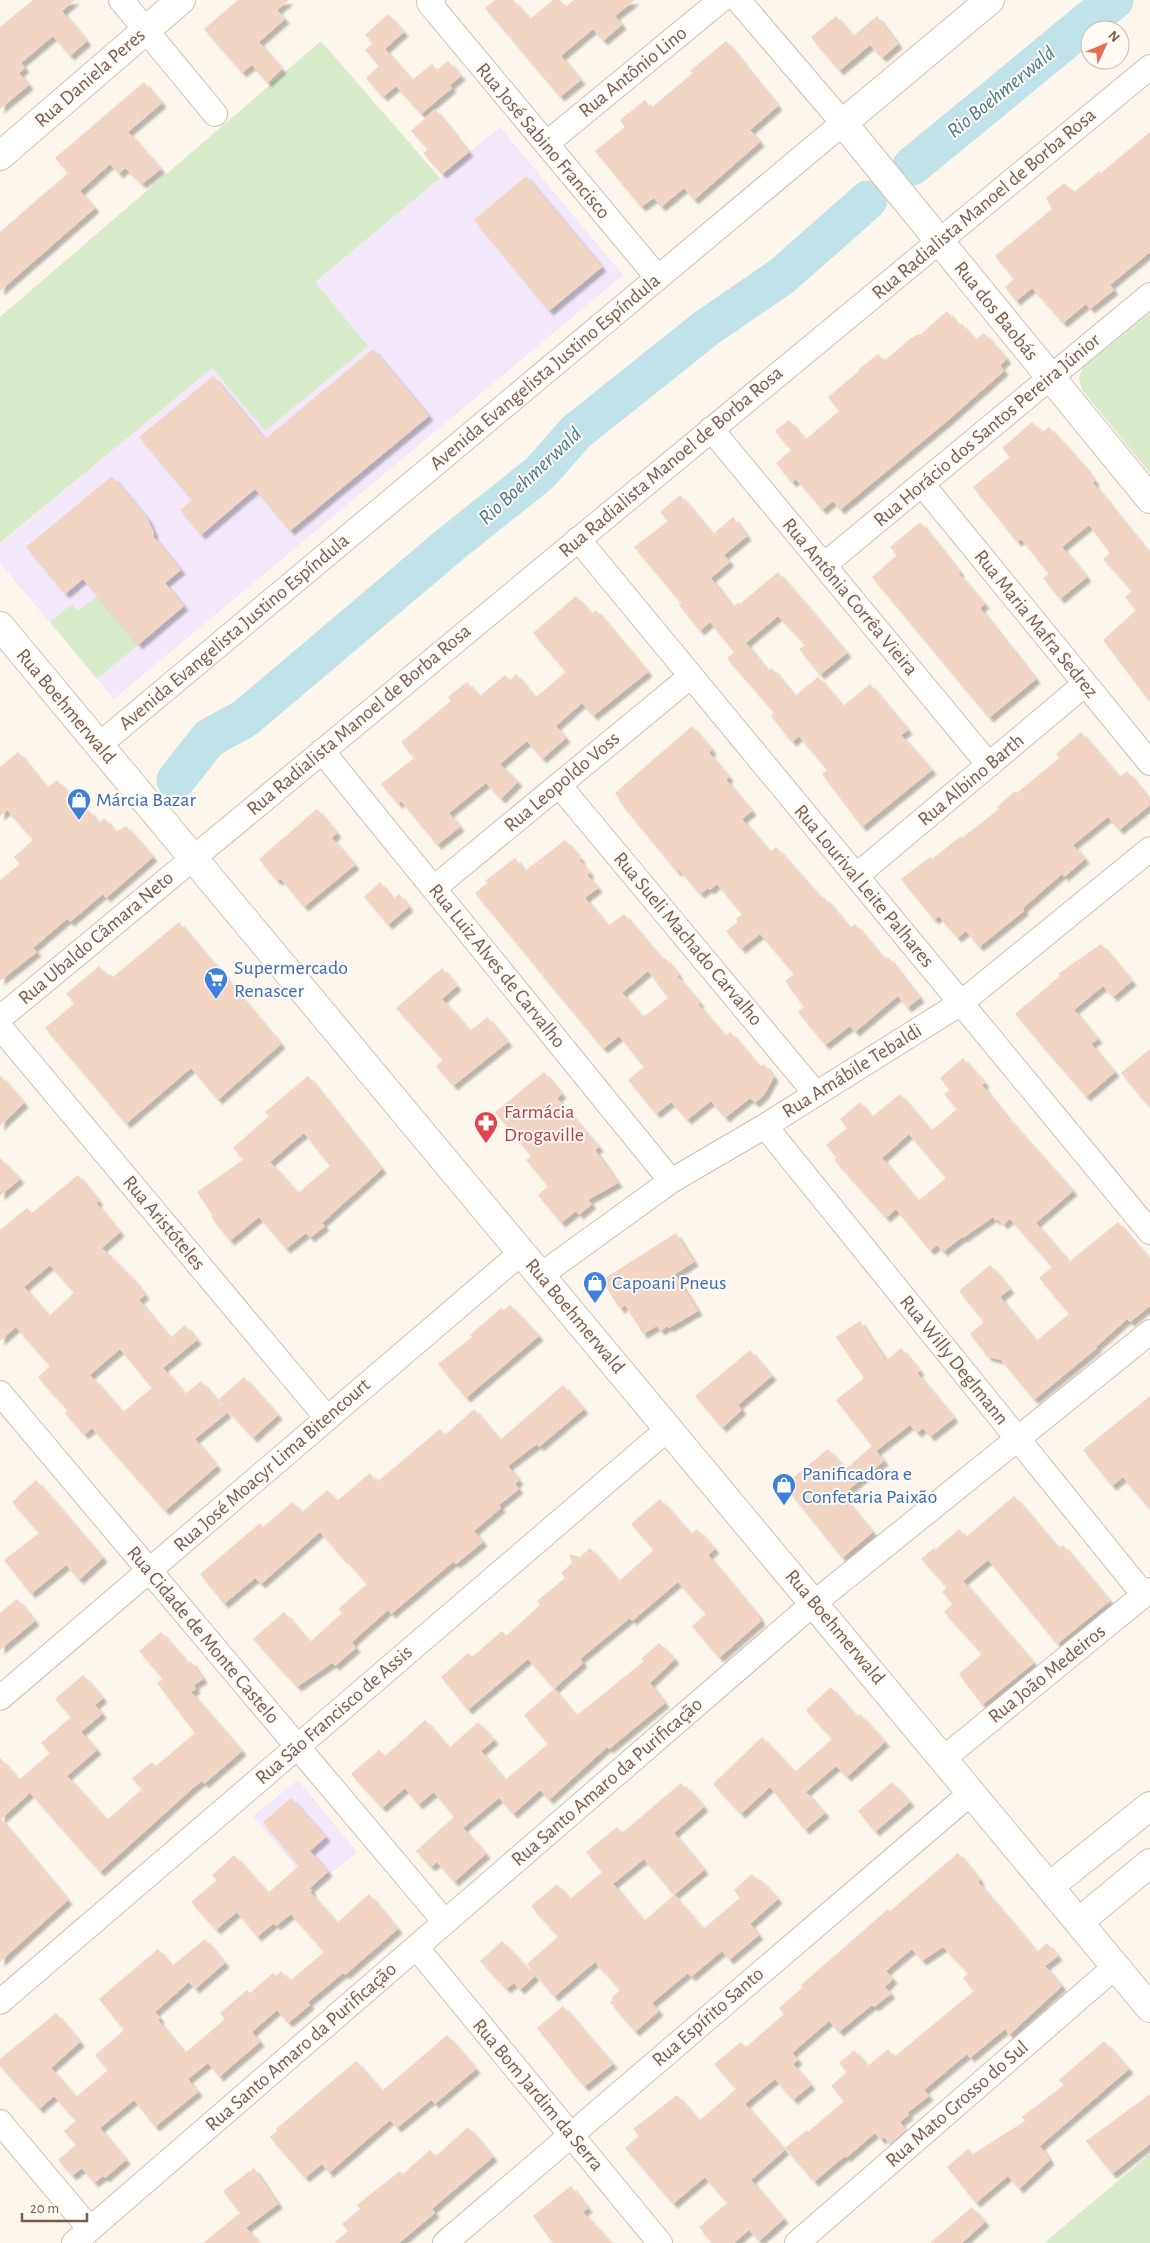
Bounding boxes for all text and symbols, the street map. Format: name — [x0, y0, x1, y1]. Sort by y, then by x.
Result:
north arrow — [1080, 20, 1130, 70]
street label: Rua Antônio Lino — [575, 23, 691, 121]
street label: Rua Daniela Peres — [31, 25, 149, 131]
text: N — [1105, 28, 1122, 45]
water label: Rio Boehmerwald — [943, 42, 1059, 142]
street label: Rua José Sabino Francisco — [472, 59, 614, 223]
street label: Rua Radialista Manoel de Borba Rosa — [868, 105, 1100, 303]
street label: Rua dos Baobás — [950, 258, 1042, 364]
street label: Avenida Evangelista Justino Espíndula — [426, 270, 664, 474]
street label: Rua Horácio dos Santos Pereira Júnior — [870, 329, 1104, 530]
street label: Rua Radialista Manoel de Borba Rosa — [555, 363, 787, 561]
water label: Rio Boehmerwald — [475, 423, 585, 529]
street label: Rua Antônia Corrêa Vieira — [779, 515, 921, 679]
street label: Avenida Evangelista Justino Espíndula — [115, 530, 353, 734]
street label: Rua Maria Mafra Sedrez — [970, 546, 1102, 702]
street label: Rua Radialista Manoel de Borba Rosa — [243, 621, 475, 819]
street label: Rua Boehmerwald — [12, 645, 120, 767]
street label: Rua Leopoldo Voss — [500, 728, 624, 836]
street label: Rua Albino Barth — [914, 730, 1028, 830]
shop icon: Márcia Bazar — [66, 787, 92, 821]
place label: Márcia Bazar — [96, 790, 196, 810]
street label: Rua Lourival Leite Palhares — [790, 801, 938, 971]
street label: Rua Sueli Machado Carvalho — [610, 848, 766, 1030]
street label: Rua Ubaldo Câmara Neto — [15, 867, 177, 1009]
street label: Rua Luiz Alves de Carvalho — [425, 880, 569, 1052]
place label: Supermercado Renascer — [234, 958, 348, 1001]
supermarket icon: Supermercado Renascer — [203, 966, 229, 1000]
street label: Rua Amábile Tebaldi — [779, 1020, 925, 1122]
place label: Farmácia Drogaville — [504, 1102, 584, 1145]
pharmacy icon: Farmácia Drogaville — [473, 1110, 499, 1144]
street label: Rua Aristóteles — [119, 1172, 209, 1274]
street label: Rua Boehmerwald — [521, 1255, 629, 1377]
shop icon: Capoani Pneus — [582, 1270, 608, 1304]
place label: Capoani Pneus — [612, 1273, 726, 1293]
street label: Rua Willy Deglmann — [896, 1292, 1012, 1428]
street label: Rua José Moacyr Lima Bitencourt — [170, 1374, 374, 1555]
place label: Panificadora e Confetaria Paixão — [802, 1464, 937, 1507]
shop icon: Panificadora e Confetaria Paixão — [771, 1472, 797, 1506]
street label: Rua Cidade de Monte Castelo — [123, 1542, 283, 1728]
street label: Rua Boehmerwald — [781, 1566, 889, 1688]
street label: Rua João Medeiros — [985, 1621, 1109, 1727]
street label: Rua São Francisco de Assis — [252, 1642, 416, 1788]
street label: Rua Santo Amaro da Purificação — [508, 1694, 706, 1870]
street label: Rua Santo Amaro da Purificação — [202, 1959, 400, 2135]
street label: Rua Espírito Santo — [648, 1963, 768, 2071]
street label: Rua Bom Jardim da Serra — [469, 2015, 607, 2175]
street label: Rua Mato Grosso do Sul — [882, 2037, 1032, 2171]
scale bar — [22, 2190, 88, 2222]
text: 20 m — [30, 2201, 59, 2216]

